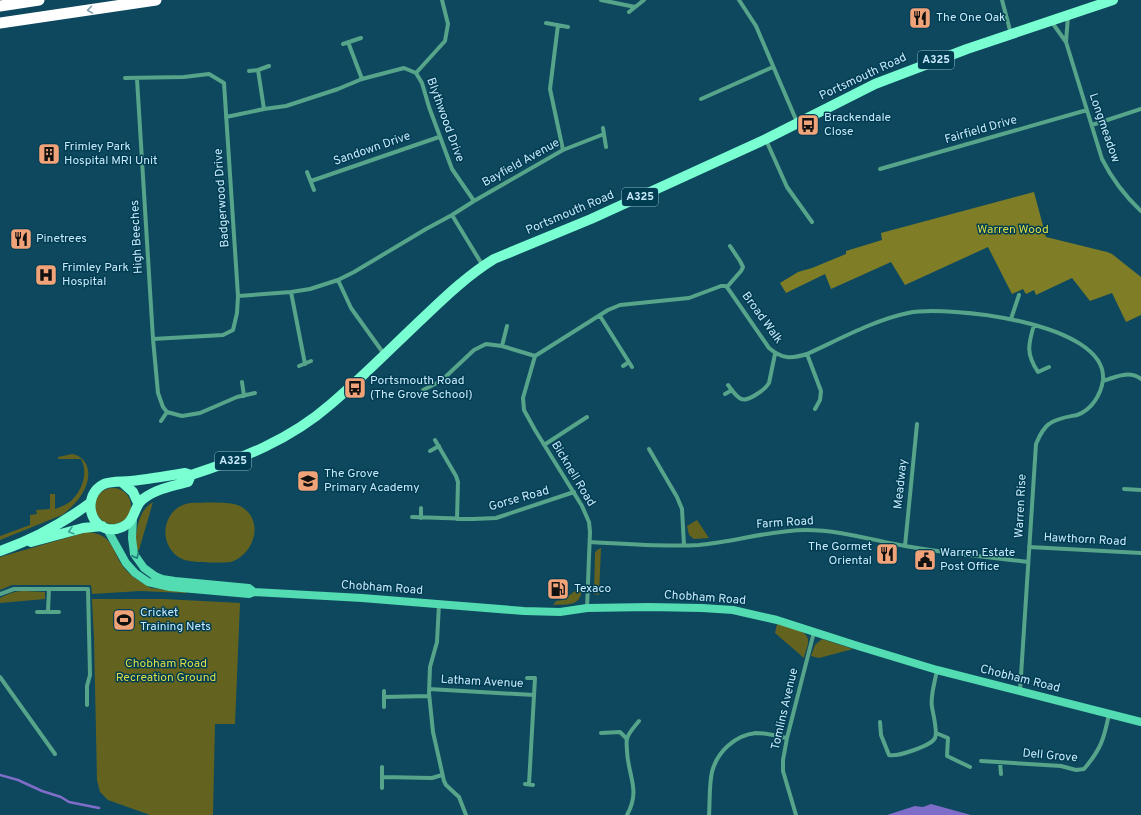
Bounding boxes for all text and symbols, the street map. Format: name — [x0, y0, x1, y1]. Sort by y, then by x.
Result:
one-way arrow — [87, 5, 93, 14]
restaurant icon: The One Oak — [907, 5, 933, 31]
place label: The One Oak — [936, 10, 1005, 26]
street label: Portsmouth Road — [817, 50, 909, 104]
road number: A325 — [918, 51, 954, 69]
street label: Blythwood Drive — [422, 76, 468, 164]
street label: Longmeadow — [1085, 91, 1123, 165]
place label: Brackendale Close — [824, 110, 891, 140]
bus stop icon: Brackendale Close — [795, 112, 821, 138]
street label: Fairfield Drive — [943, 112, 1019, 148]
street label: Sandown Drive — [331, 128, 413, 170]
street label: Bayfield Avenue — [479, 135, 563, 191]
place label: Frimley Park Hospital MRI Unit — [64, 139, 158, 169]
building icon: Frimley Park Hospital MRI Unit — [36, 141, 62, 167]
street label: Badgerwood Drive — [211, 148, 233, 248]
street label: Portsmouth Road — [523, 187, 617, 239]
road number: A325 — [622, 188, 658, 206]
street label: High Beeches — [127, 200, 147, 274]
park label: Warren Wood — [977, 222, 1049, 238]
restaurant icon: Pinetrees — [8, 226, 34, 252]
place label: Pinetrees — [36, 231, 87, 247]
place label: Frimley Park Hospital — [62, 260, 129, 290]
hospital icon: Frimley Park Hospital — [33, 262, 59, 288]
street label: Broad Walk — [738, 289, 786, 347]
place label: Portsmouth Road (The Grove School) — [370, 373, 473, 403]
bus stop icon: Portsmouth Road (The Grove School) — [342, 375, 368, 401]
street label: Bicknell Road — [547, 438, 599, 510]
road number: A325 — [215, 452, 251, 470]
street label: Meadway — [890, 458, 912, 510]
place label: The Grove Primary Academy — [324, 466, 420, 496]
school or university icon: The Grove Primary Academy — [295, 468, 321, 494]
street label: Warren Rise — [1011, 473, 1031, 539]
street label: Gorse Road — [487, 483, 551, 515]
street label: Farm Road — [756, 513, 814, 533]
one-way arrow — [67, 526, 74, 535]
street label: Hawthorn Road — [1043, 530, 1127, 550]
place label: The Gormet Oriental — [808, 539, 872, 569]
restaurant icon: The Gormet Oriental — [874, 541, 900, 567]
place label: Warren Estate Post Office — [940, 545, 1015, 575]
public building icon: Warren Estate Post Office — [912, 547, 938, 573]
one-way arrow — [131, 552, 139, 559]
fuel station icon: Texaco — [545, 576, 571, 602]
street label: Chobham Road — [340, 577, 424, 599]
place label: Texaco — [574, 581, 612, 597]
street label: Chobham Road — [663, 587, 747, 609]
place label: Cricket Training Nets — [140, 605, 211, 635]
sports icon: Cricket Training Nets — [111, 607, 137, 633]
park label: Chobham Road Recreation Ground — [116, 656, 216, 686]
street label: Chobham Road — [978, 661, 1062, 697]
street label: Tomlins Avenue — [768, 666, 802, 752]
street label: Latham Avenue — [440, 672, 524, 692]
street label: Dell Grove — [1022, 746, 1078, 766]

